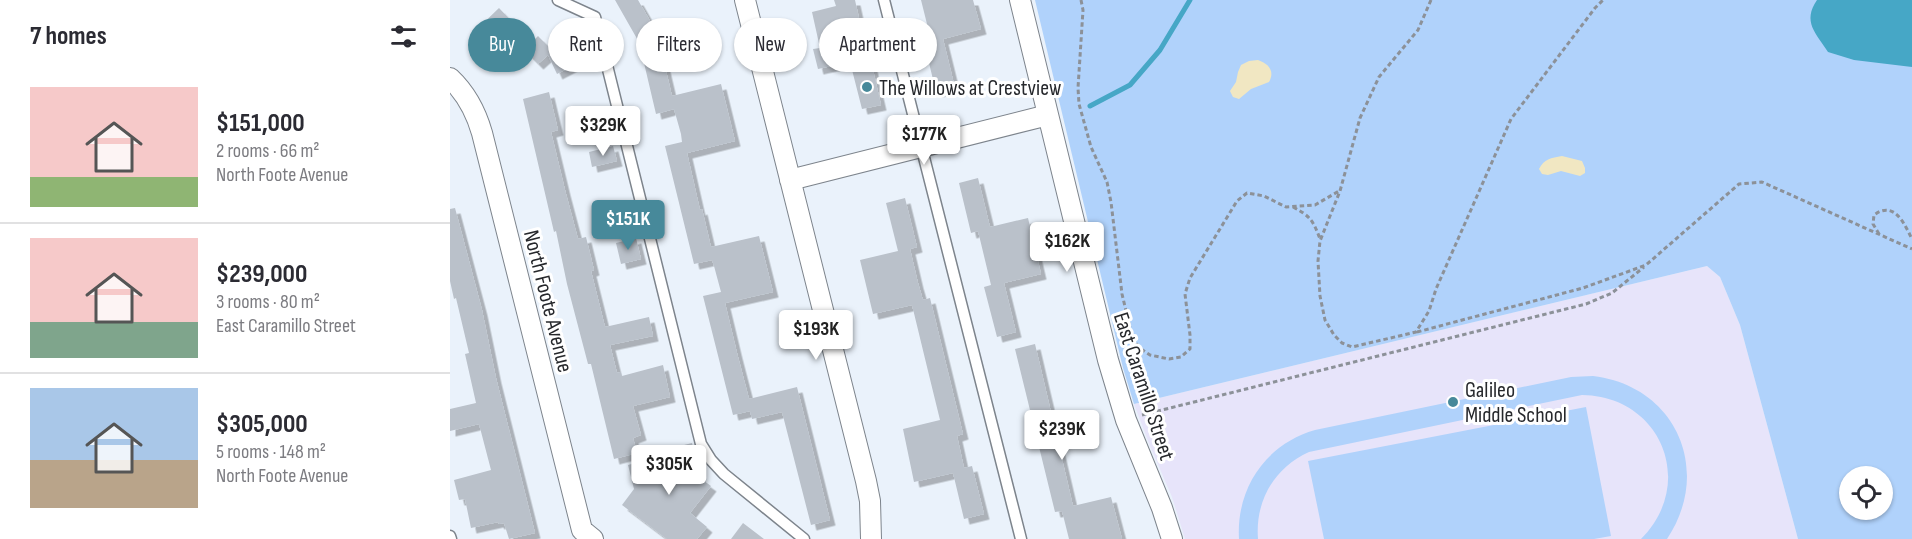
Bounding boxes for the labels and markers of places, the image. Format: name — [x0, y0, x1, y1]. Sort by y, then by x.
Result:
place label: The Willows at Crestview — [879, 75, 1061, 102]
marker: The Willows at Crestview — [860, 80, 874, 94]
pin: $329K — [561, 106, 645, 157]
pin: $177K — [882, 115, 966, 166]
pin: $151K — [586, 200, 670, 251]
pin: $162K — [1025, 222, 1109, 273]
pin: $193K — [774, 310, 858, 361]
place label: Galileo Middle School — [1465, 377, 1567, 429]
marker: Galileo Middle School — [1446, 395, 1460, 409]
pin: $239K — [1020, 410, 1104, 461]
pin: $305K — [627, 445, 711, 496]

